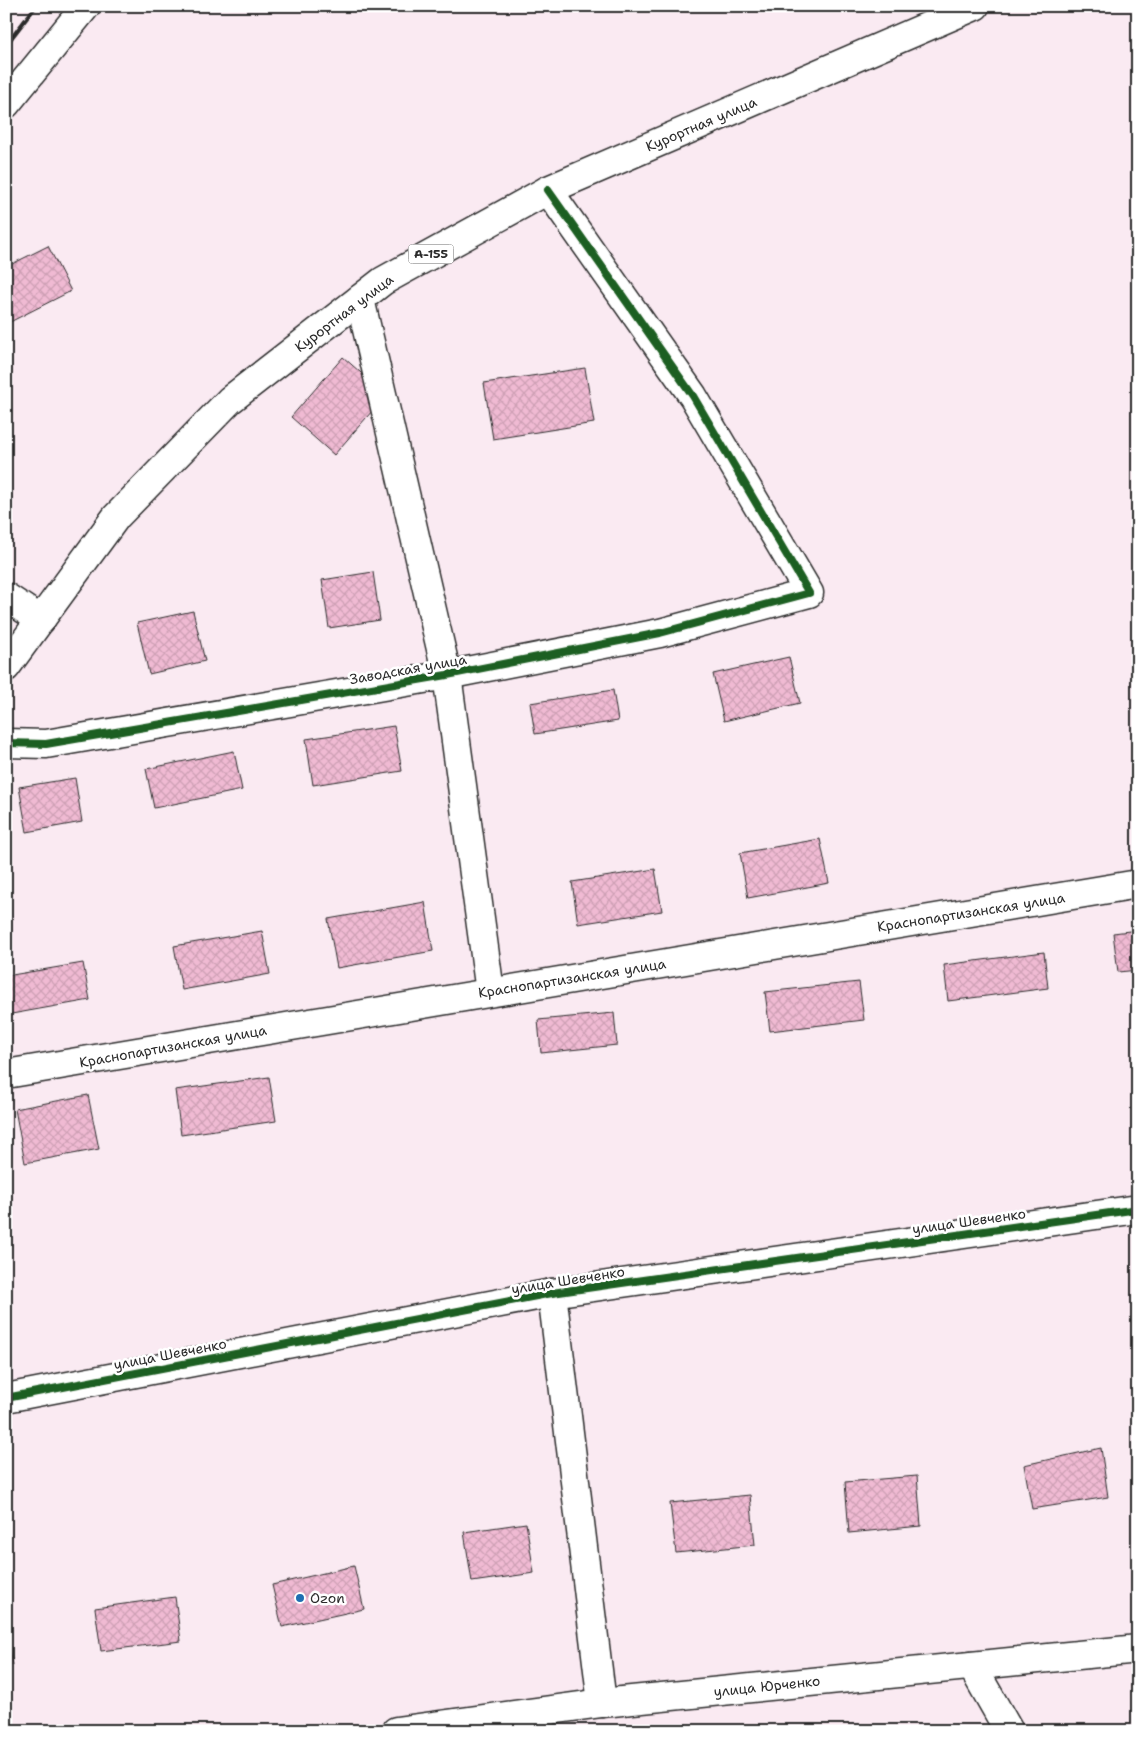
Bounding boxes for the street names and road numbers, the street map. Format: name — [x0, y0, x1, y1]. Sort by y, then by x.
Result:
street label: Курортная улица — [643, 92, 759, 155]
road number: А-155 — [408, 244, 454, 264]
street label: Курортная улица — [291, 270, 397, 356]
street label: Заводская улица — [348, 650, 468, 688]
street label: Краснопартизанская улица — [876, 888, 1066, 936]
street label: Краснопартизанская улица — [477, 954, 667, 1002]
street label: Краснопартизанская улица — [78, 1021, 268, 1071]
street label: улица Шевченко — [911, 1204, 1027, 1238]
street label: улица Шевченко — [510, 1262, 626, 1298]
street label: улица Шевченко — [112, 1334, 228, 1374]
street label: улица Юрченко — [713, 1671, 821, 1701]

